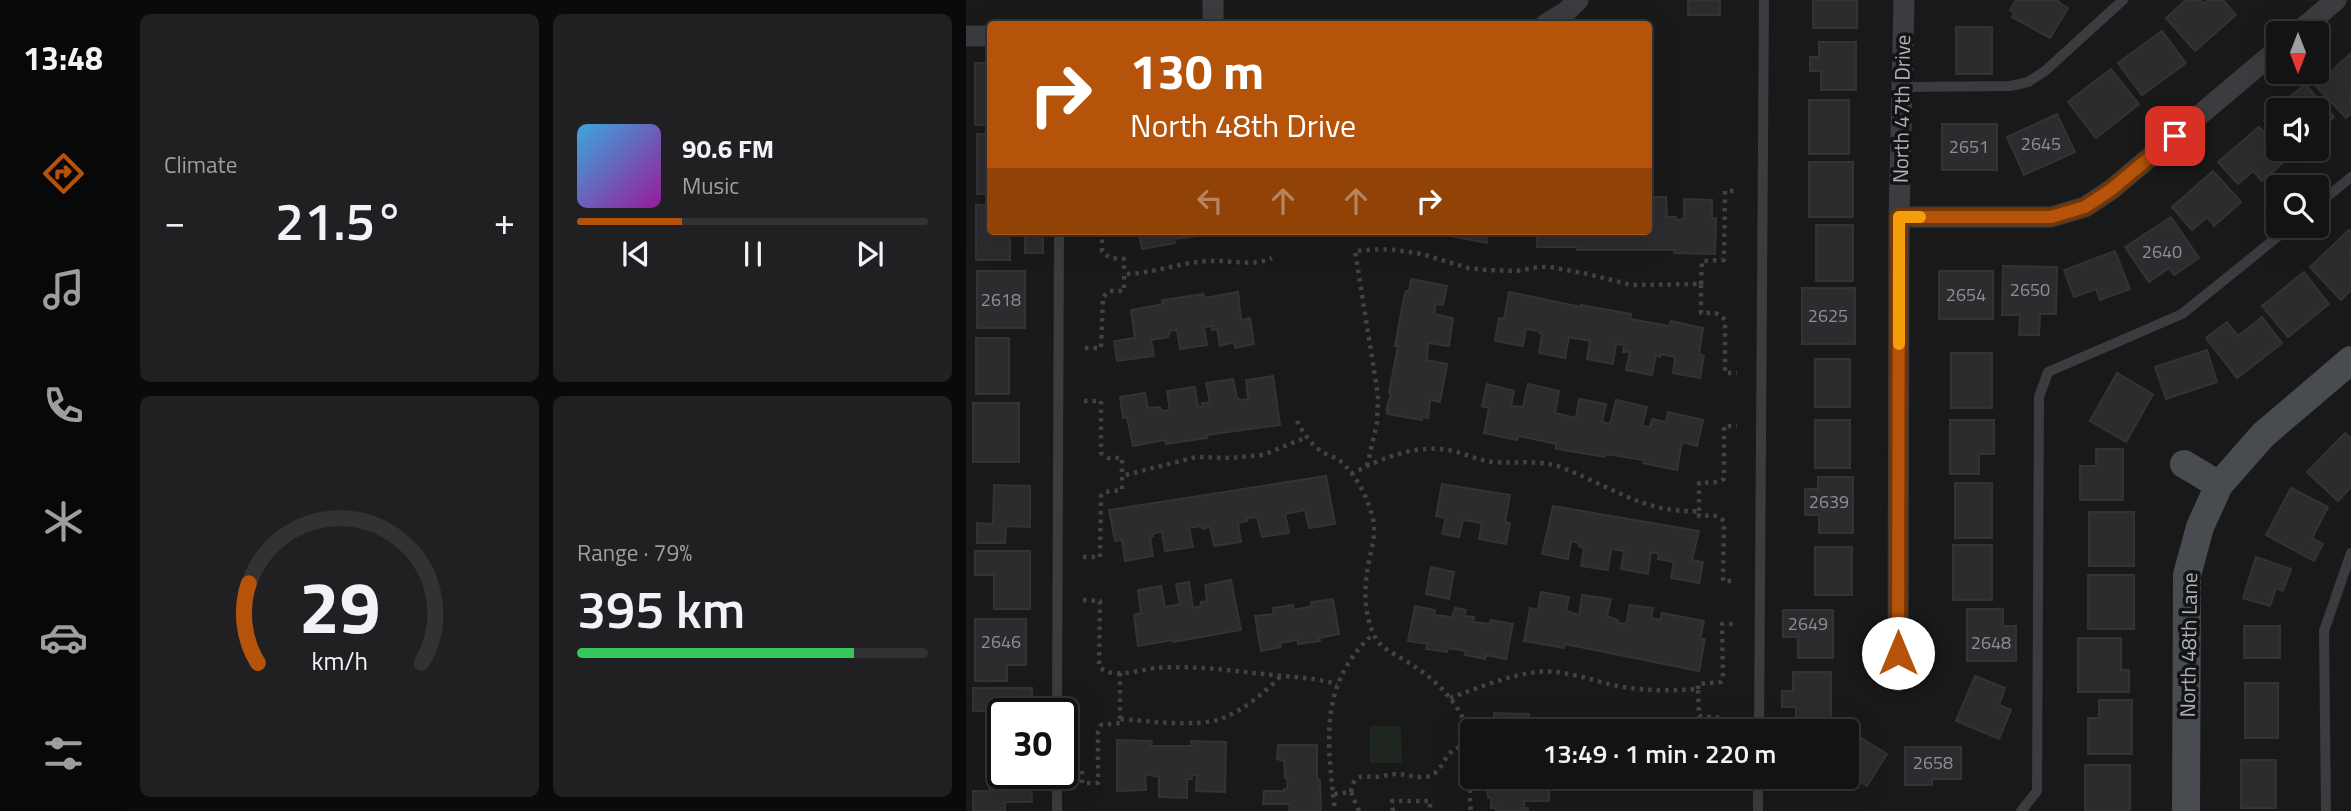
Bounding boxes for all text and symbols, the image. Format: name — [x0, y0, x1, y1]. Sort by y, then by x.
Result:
north arrow — [2266, 21, 2329, 84]
map controls — [2266, 21, 2329, 238]
text: 130 m — [1130, 33, 1264, 108]
text: 13:48 — [23, 34, 103, 82]
street label: North 47th Drive — [1884, 34, 1918, 183]
icon: right — [1015, 49, 1106, 140]
button: sound — [2266, 98, 2329, 161]
text: North 48th Drive — [1130, 101, 1356, 149]
pin — [2145, 106, 2205, 166]
icon: arrive — [2156, 117, 2194, 155]
text: 90.6 FM — [682, 129, 774, 168]
house number: 2645 — [2021, 130, 2061, 157]
house number: 2651 — [1949, 133, 1989, 160]
text: Climate — [164, 147, 237, 182]
icon: directions — [39, 149, 88, 198]
text: Music — [682, 168, 739, 203]
button: search — [2266, 175, 2329, 238]
text: 21.5° — [275, 181, 404, 260]
icon: left — [1191, 182, 1229, 220]
icon: ahead — [1264, 182, 1302, 220]
icon: ahead — [1337, 182, 1375, 220]
icon: right — [1410, 182, 1448, 220]
text: − — [164, 192, 185, 250]
text: + — [494, 192, 515, 250]
icon: previous — [617, 235, 655, 273]
icon: pause — [734, 235, 772, 273]
icon: next — [851, 235, 889, 273]
house number: 2640 — [2142, 238, 2182, 265]
icon: music — [39, 265, 88, 314]
house number: 2650 — [2010, 276, 2050, 303]
house number: 2654 — [1946, 281, 1986, 308]
house number: 2618 — [981, 286, 1021, 313]
house number: 2625 — [1808, 302, 1848, 329]
icon: phone — [39, 381, 88, 430]
house number: 2639 — [1809, 488, 1849, 515]
icon: climate — [39, 497, 88, 546]
text: Range · 79% — [577, 535, 692, 570]
text: 29 — [299, 551, 380, 661]
text: 395 km — [577, 569, 745, 648]
street label: North 48th Lane — [2171, 572, 2205, 718]
house number: 2649 — [1788, 610, 1828, 637]
icon: car — [39, 613, 88, 662]
position arrow — [1861, 616, 1935, 690]
house number: 2646 — [981, 628, 1021, 655]
house number: 2648 — [1971, 629, 2011, 656]
text: km/h — [311, 641, 368, 679]
speed limit sign: 30 — [987, 698, 1078, 789]
icon: filters — [39, 729, 88, 778]
text: 13:49 · 1 min · 220 m — [1543, 734, 1776, 773]
house number: 2658 — [1913, 749, 1953, 776]

